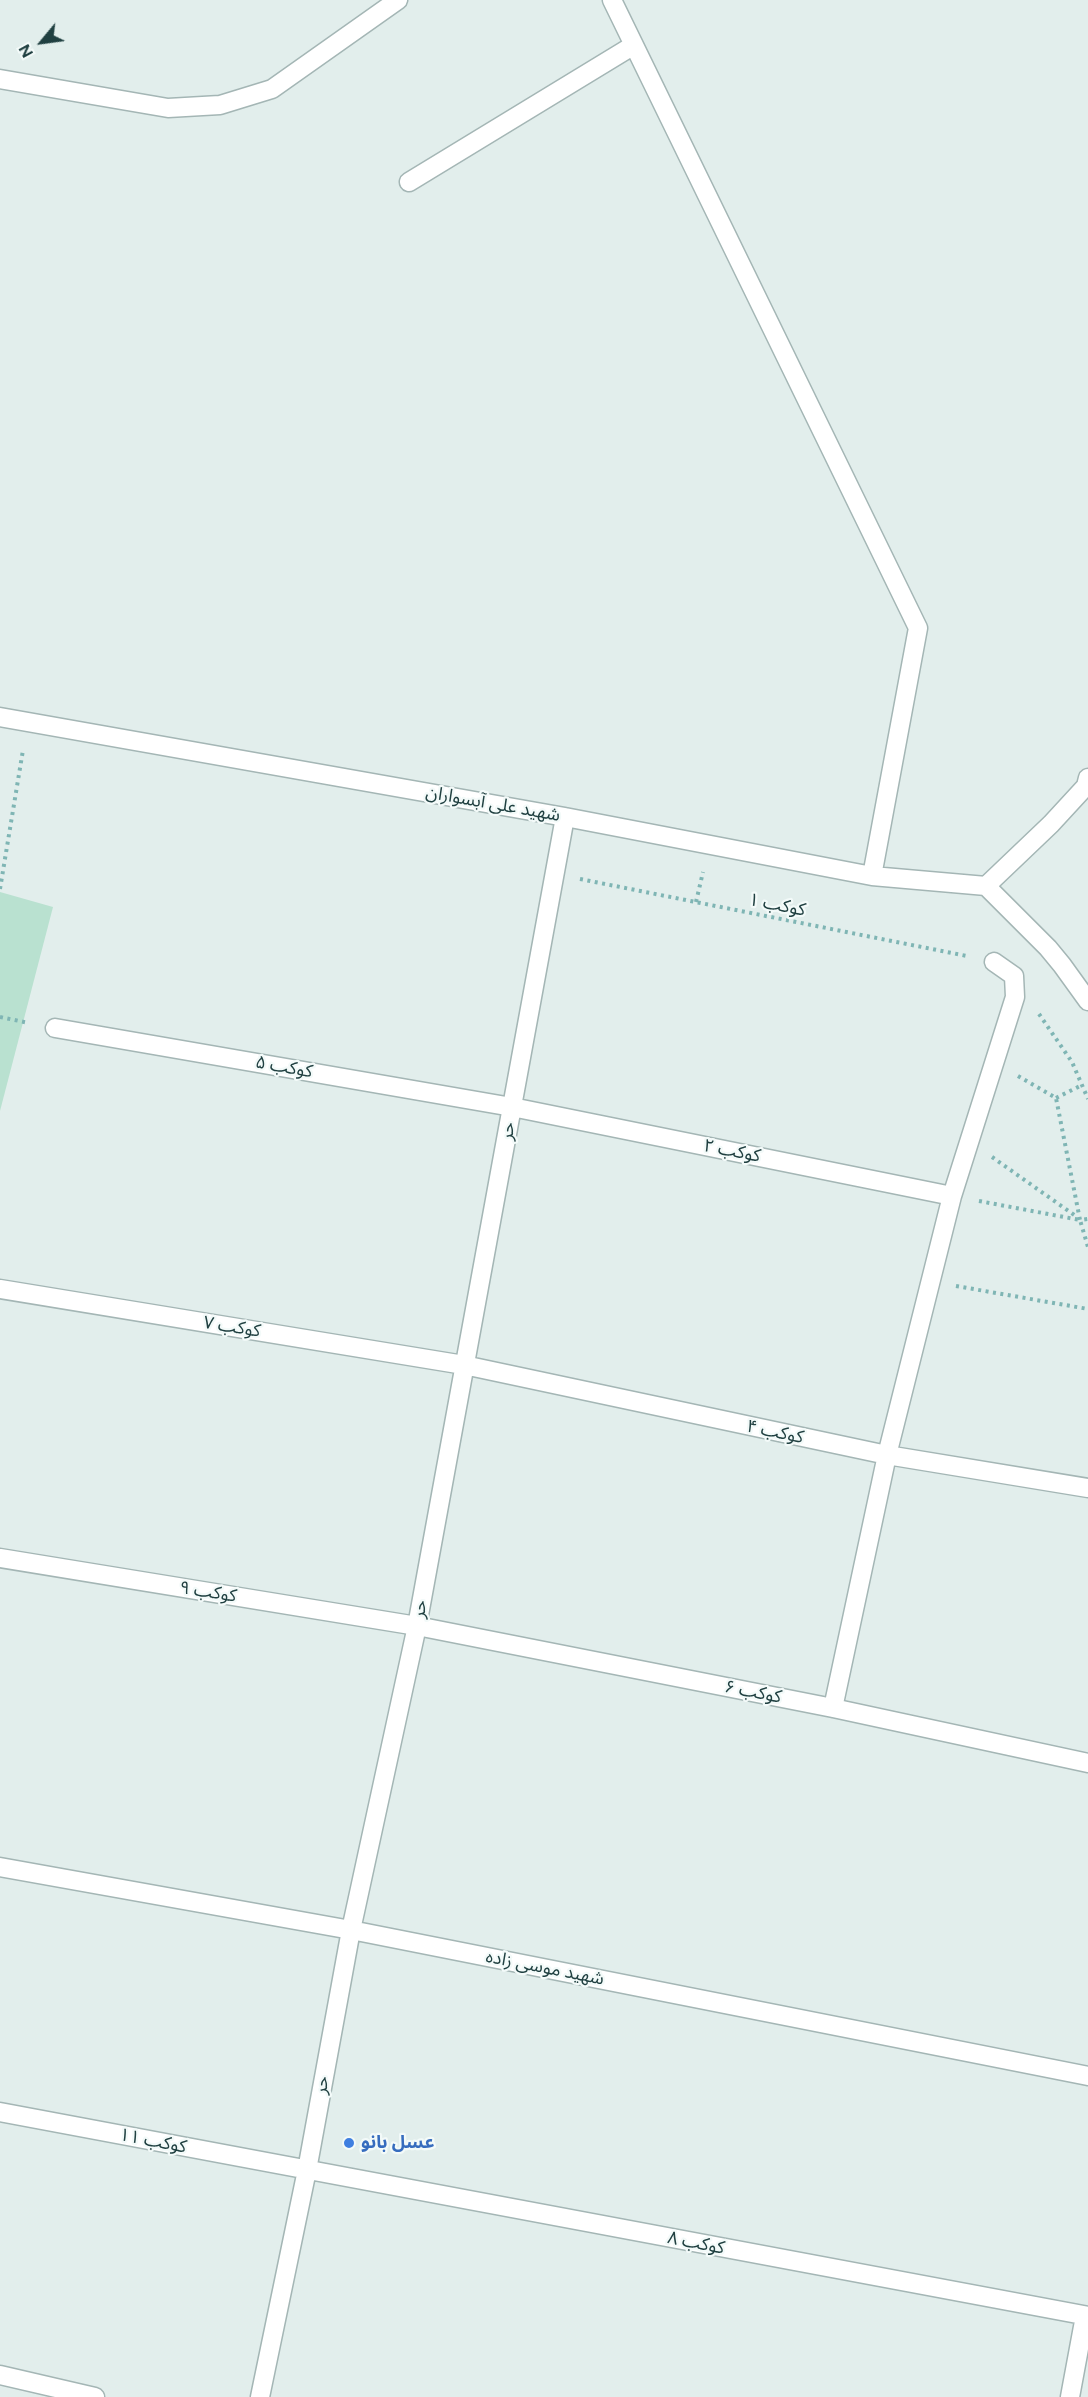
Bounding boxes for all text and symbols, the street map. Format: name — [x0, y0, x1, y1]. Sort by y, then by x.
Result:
north arrow — [12, 12, 72, 72]
text: N — [15, 41, 37, 61]
street label: شهید علی آبسواران — [424, 782, 562, 826]
street label: کوکب ۱ — [747, 889, 807, 921]
street label: کوکب ۵ — [254, 1051, 314, 1083]
street label: حر — [496, 1120, 520, 1142]
street label: کوکب ۲ — [702, 1135, 762, 1167]
street label: کوکب ۷ — [202, 1312, 262, 1342]
street label: کوکب ۴ — [745, 1415, 805, 1449]
street label: کوکب ۹ — [178, 1577, 238, 1607]
street label: حر — [408, 1598, 432, 1620]
street label: کوکب ۶ — [723, 1676, 783, 1708]
street label: شهید موسی زاده — [484, 1946, 606, 1990]
street label: حر — [310, 2074, 334, 2096]
street label: کوکب ۱۱ — [118, 2124, 188, 2158]
place label: عسل بانو — [361, 2132, 434, 2154]
marker: عسل بانو — [342, 2136, 356, 2150]
street label: کوکب ۸ — [666, 2227, 726, 2259]

